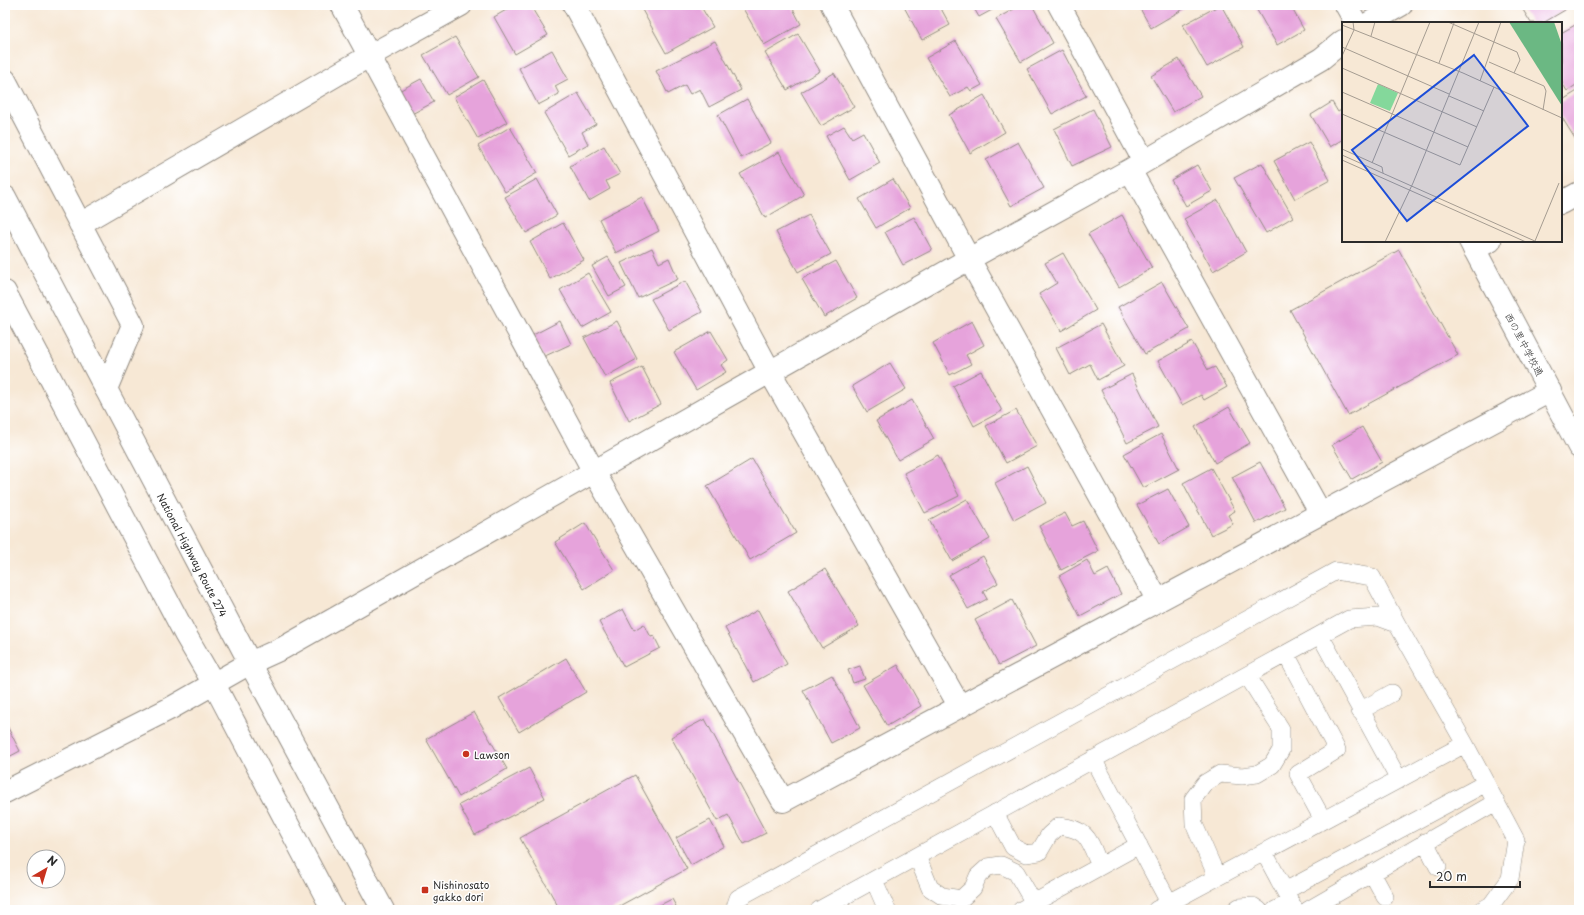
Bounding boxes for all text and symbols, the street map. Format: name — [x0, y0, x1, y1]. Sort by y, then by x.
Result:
inset map — [1342, 22, 1562, 242]
street label: 西の里中学校通 — [1502, 310, 1548, 378]
street label: National Highway Route 274 — [154, 490, 232, 619]
place label: Lawson — [474, 747, 510, 762]
marker: Lawson — [461, 749, 471, 759]
north arrow — [26, 849, 66, 889]
text: N — [44, 851, 61, 870]
scale bar — [1430, 863, 1520, 889]
text: 20 m — [1436, 867, 1467, 885]
place label: Nishinosato gakko dori — [433, 877, 490, 904]
marker: Nishinosato gakko dori — [420, 885, 430, 895]

